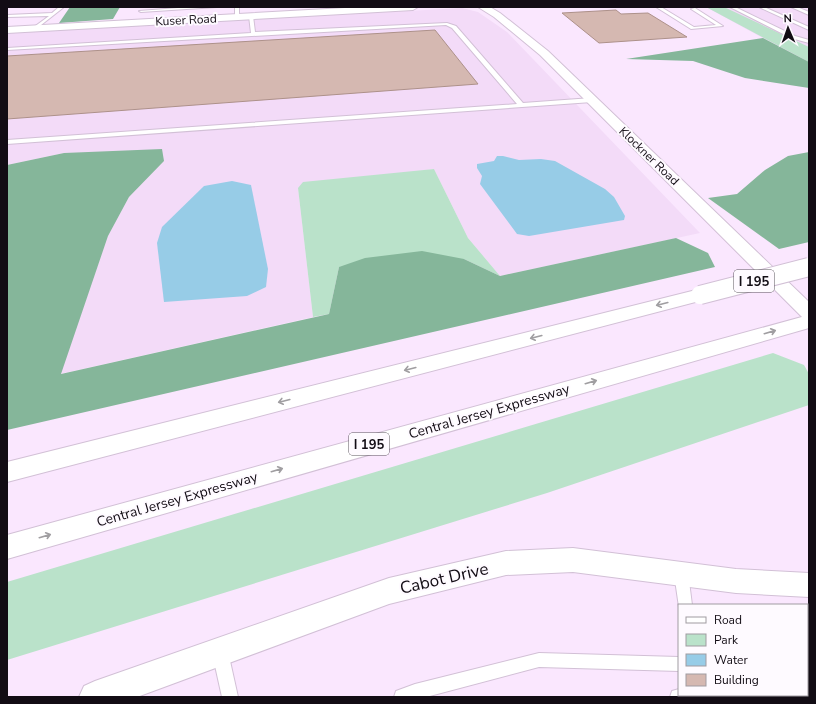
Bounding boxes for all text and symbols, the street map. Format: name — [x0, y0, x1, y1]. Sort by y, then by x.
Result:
north arrow — [768, 8, 808, 48]
street label: Kuser Road — [155, 10, 217, 30]
text: N — [783, 11, 792, 26]
street label: Klockner Road — [615, 123, 683, 189]
road number: I 195 — [734, 270, 774, 292]
one-way arrow — [656, 301, 669, 309]
one-way arrow — [763, 328, 776, 335]
one-way arrow — [530, 333, 543, 341]
one-way arrow — [404, 365, 417, 373]
one-way arrow — [585, 378, 598, 385]
street label: Central Jersey Expressway — [406, 379, 573, 444]
one-way arrow — [278, 397, 291, 405]
road number: I 195 — [349, 433, 389, 455]
one-way arrow — [271, 466, 284, 473]
street label: Central Jersey Expressway — [94, 467, 261, 532]
one-way arrow — [38, 532, 51, 539]
street label: Cabot Drive — [398, 557, 491, 600]
legend — [678, 604, 808, 696]
text: Road — [714, 612, 742, 628]
text: Park — [714, 632, 739, 648]
text: Water — [714, 652, 748, 668]
text: Building — [714, 672, 759, 688]

